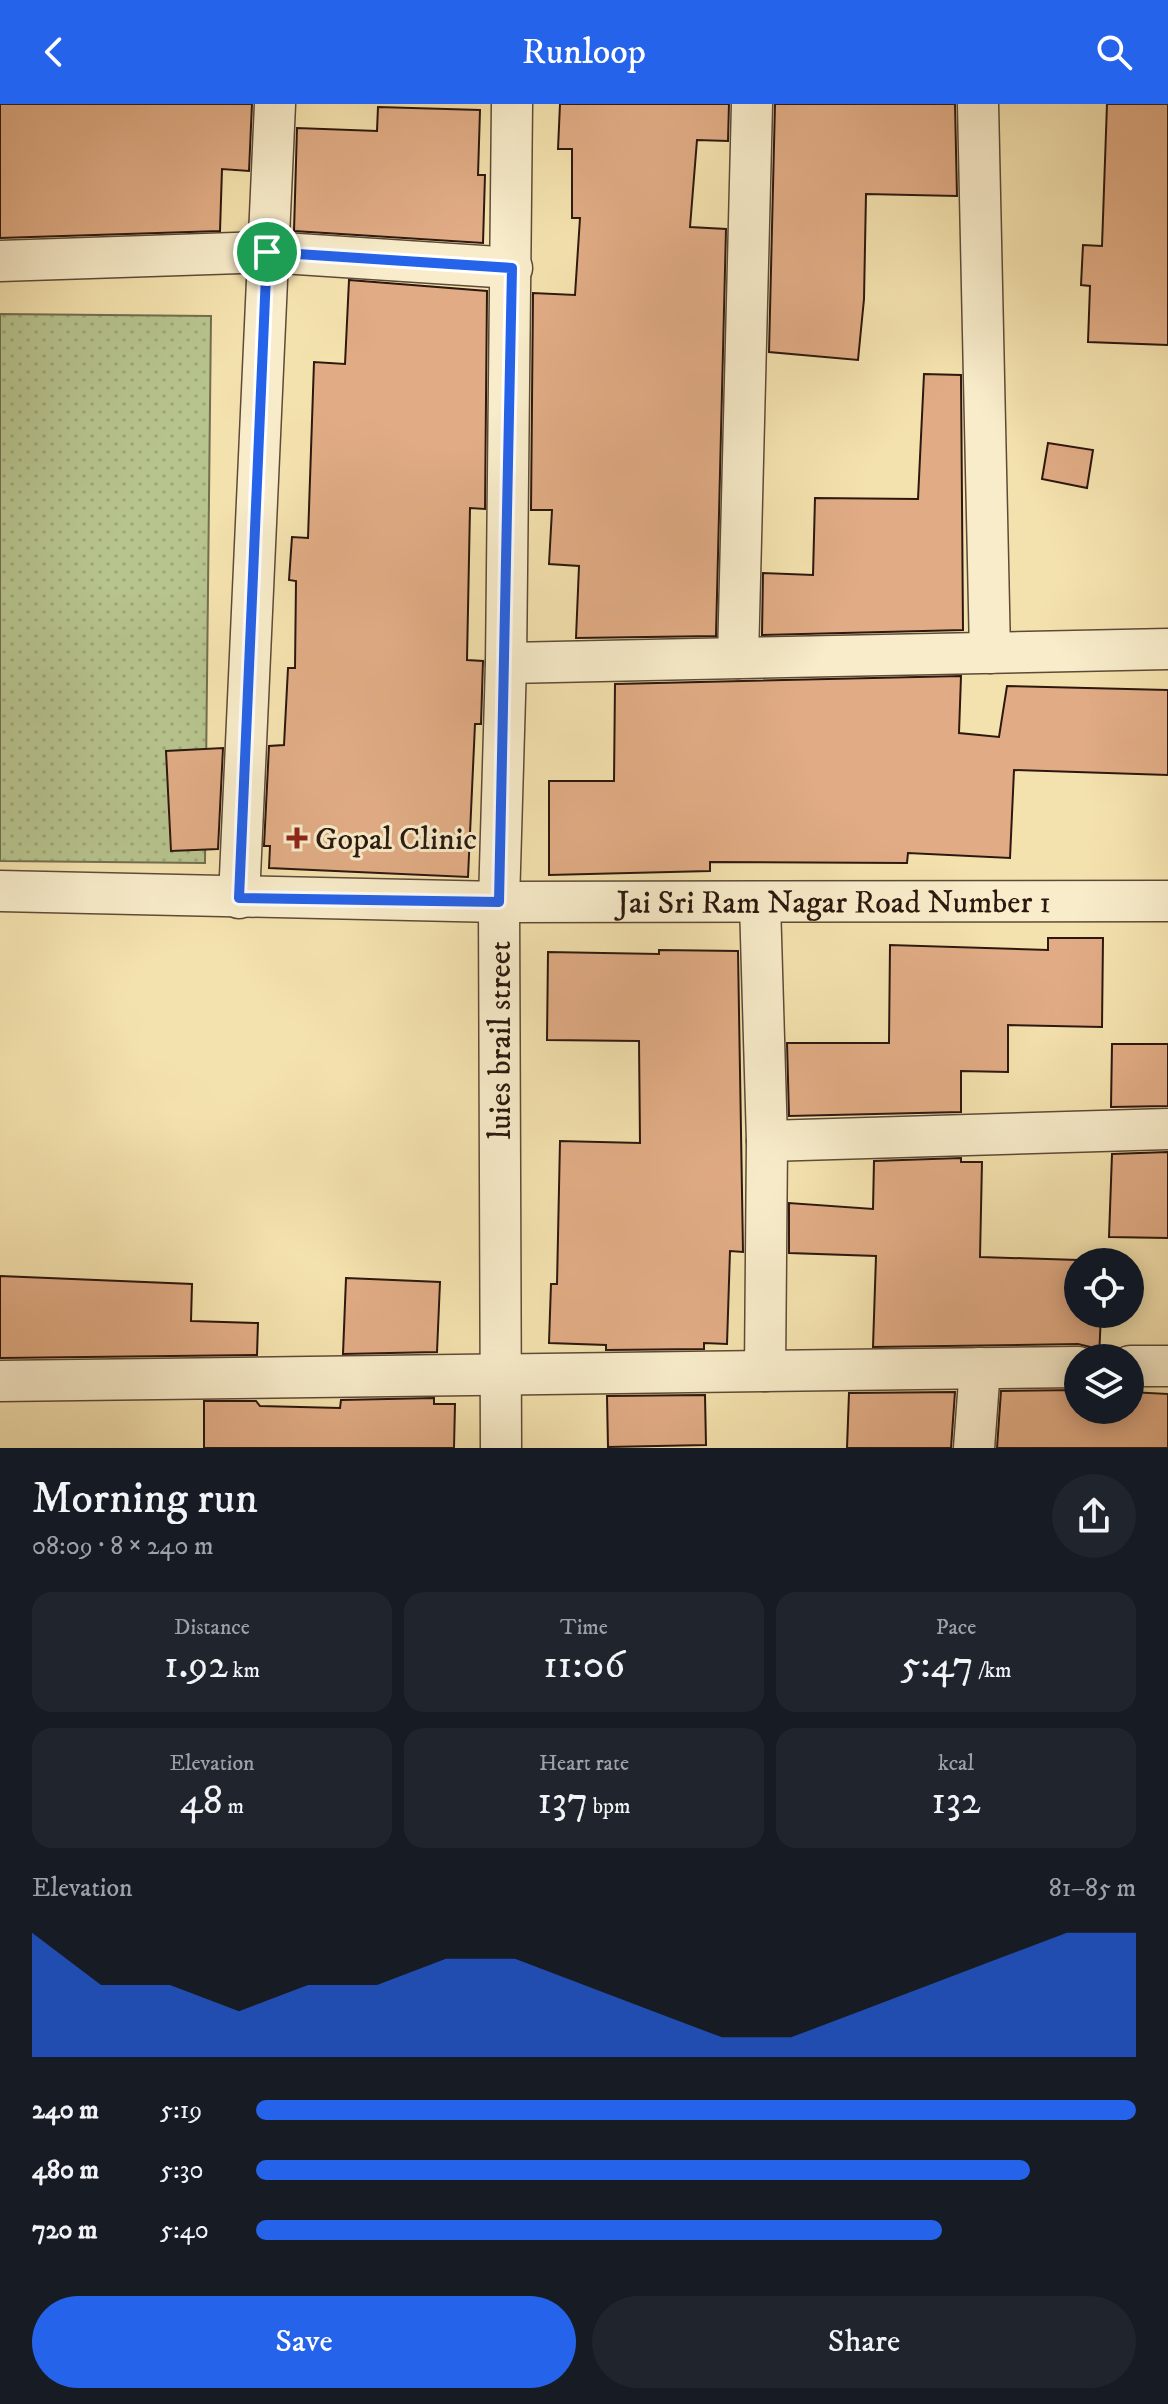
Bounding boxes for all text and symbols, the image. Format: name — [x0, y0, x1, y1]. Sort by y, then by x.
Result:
icon: back — [32, 30, 76, 74]
text: Runloop — [522, 30, 646, 75]
icon: search — [1092, 30, 1136, 74]
pin — [233, 218, 301, 286]
icon: arrive — [245, 230, 289, 274]
place label: Gopal Clinic — [315, 820, 477, 860]
marker: Gopal Clinic — [286, 827, 308, 849]
street label: Jai Sri Ram Nagar Road Number 1 — [614, 883, 1051, 924]
street label: luies brail street — [481, 941, 521, 1139]
map controls — [1064, 1248, 1144, 1424]
button: locate — [1064, 1248, 1144, 1328]
button: layers — [1064, 1344, 1144, 1424]
text: Morning run — [32, 1472, 258, 1527]
button: share — [1052, 1474, 1136, 1558]
text: 08:09 · 8 × 240 m — [32, 1530, 214, 1563]
text: Distance — [174, 1614, 250, 1641]
text: Time — [560, 1614, 608, 1641]
text: Pace — [936, 1614, 976, 1641]
text: 1.92 — [164, 1641, 228, 1691]
text: 11:06 — [543, 1641, 625, 1691]
text: 5:47 — [900, 1641, 973, 1691]
text: km — [228, 1657, 260, 1684]
text: /km — [973, 1657, 1012, 1684]
text: Elevation — [169, 1750, 255, 1777]
text: Heart rate — [539, 1750, 629, 1777]
text: kcal — [938, 1750, 974, 1777]
text: 48 — [180, 1777, 223, 1827]
text: 137 — [537, 1777, 588, 1827]
text: 132 — [931, 1777, 981, 1827]
text: m — [223, 1793, 244, 1820]
text: bpm — [588, 1793, 631, 1820]
text: Elevation — [32, 1872, 133, 1905]
text: 81–85 m — [1049, 1872, 1136, 1905]
text: 240 m — [32, 2094, 99, 2127]
text: 5:19 — [160, 2094, 202, 2127]
text: 480 m — [32, 2154, 99, 2187]
text: 5:30 — [160, 2154, 203, 2187]
text: 720 m — [32, 2214, 98, 2247]
text: 5:40 — [160, 2214, 209, 2247]
button: Save — [32, 2296, 576, 2388]
button: Share — [592, 2296, 1136, 2388]

